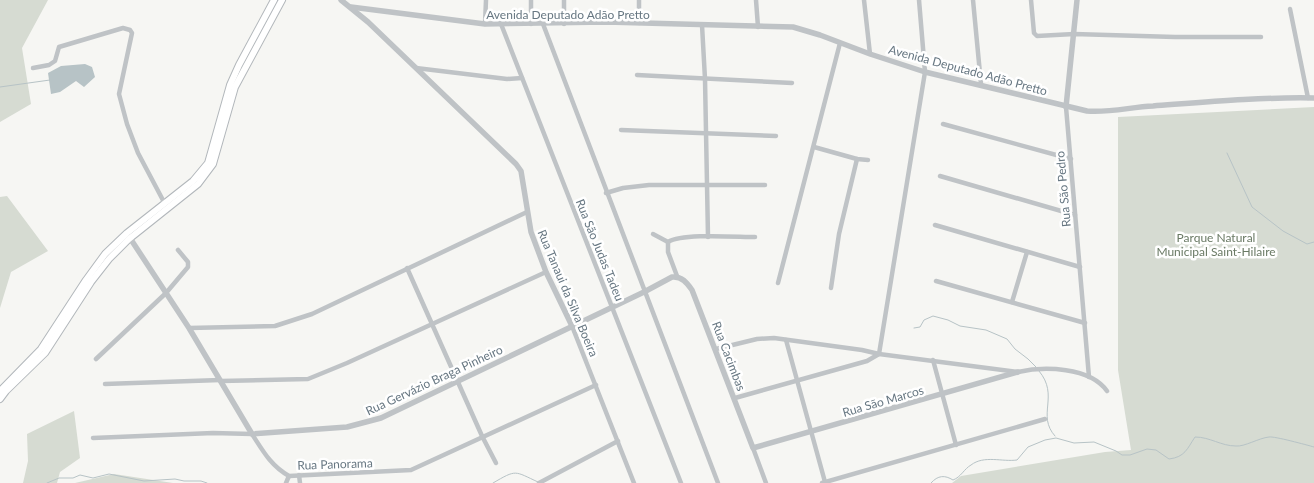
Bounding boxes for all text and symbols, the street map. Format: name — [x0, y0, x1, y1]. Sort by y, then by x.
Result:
street label: Avenida Deputado Adão Pretto — [486, 7, 650, 22]
street label: Avenida Deputado Adão Pretto — [887, 42, 1049, 98]
street label: Rua São Pedro — [1052, 150, 1074, 228]
street label: Rua São Judas Tadeu — [573, 197, 627, 303]
street label: Rua Tanaui da Silva Boeira — [534, 227, 602, 359]
park label: Parque Natural Municipal Saint-Hilaire — [1156, 230, 1276, 259]
street label: Rua Cacimbas — [709, 319, 749, 393]
street label: Rua Gervázio Braga Pinheiro — [363, 342, 505, 418]
street label: Rua São Marcos — [841, 382, 925, 420]
street label: Rua Panorama — [297, 455, 373, 473]

